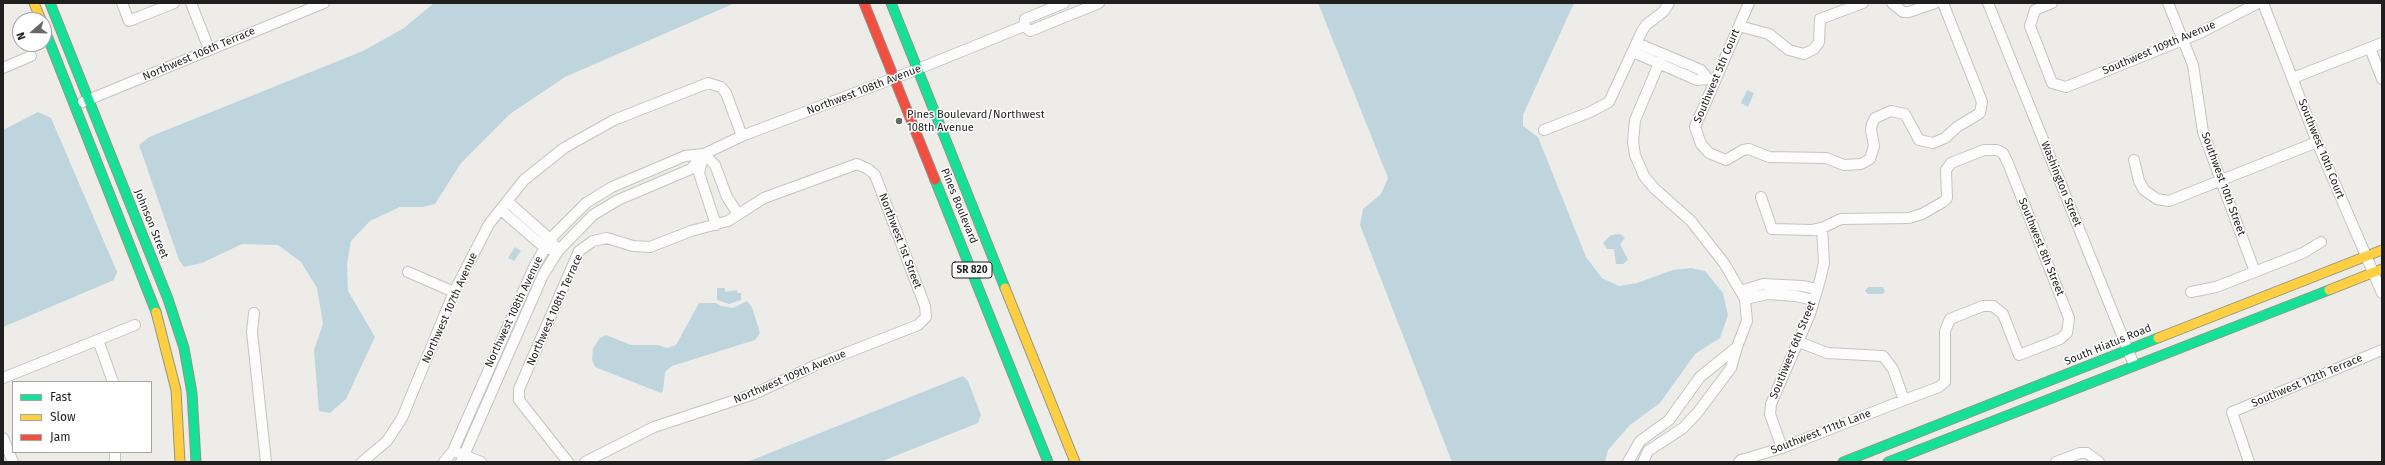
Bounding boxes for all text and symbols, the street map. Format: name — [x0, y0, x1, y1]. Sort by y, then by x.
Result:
north arrow — [12, 12, 52, 52]
street label: Southwest 109th Avenue — [2100, 18, 2218, 78]
street label: Northwest 106th Terrace — [141, 24, 257, 84]
street label: Southwest 5th Court — [1691, 27, 1743, 125]
text: N — [14, 30, 29, 42]
street label: Northwest 108th Avenue — [805, 62, 923, 118]
street label: Southwest 10th Court — [2295, 97, 2347, 201]
place label: Pines Boulevard/Northwest 108th Avenue — [907, 108, 1045, 134]
marker: Pines Boulevard/Northwest 108th Avenue — [894, 116, 904, 126]
street label: Southwest 10th Street — [2198, 130, 2248, 238]
street label: Washington Street — [2038, 139, 2084, 229]
street label: Pines Boulevard — [938, 166, 980, 246]
street label: Johnson Street — [131, 187, 171, 261]
street label: Northwest 1st Street — [876, 191, 924, 291]
street label: Southwest 8th Street — [2015, 196, 2067, 298]
street label: Northwest 107th Avenue — [420, 251, 480, 365]
street label: Northwest 108th Terrace — [524, 252, 586, 368]
street label: Northwest 108th Avenue — [482, 254, 546, 370]
road number: SR 820 — [952, 262, 992, 278]
street label: Southwest 6th Street — [1767, 299, 1819, 401]
street label: South Hiatus Road — [2063, 322, 2153, 368]
street label: Northwest 109th Avenue — [732, 347, 848, 407]
street label: Southwest 112th Terrace — [2249, 352, 2365, 410]
legend — [12, 381, 152, 453]
text: Fast — [50, 390, 72, 404]
street label: Southwest 111th Lane — [1769, 407, 1873, 457]
text: Slow — [50, 410, 76, 424]
text: Jam — [50, 430, 70, 444]

